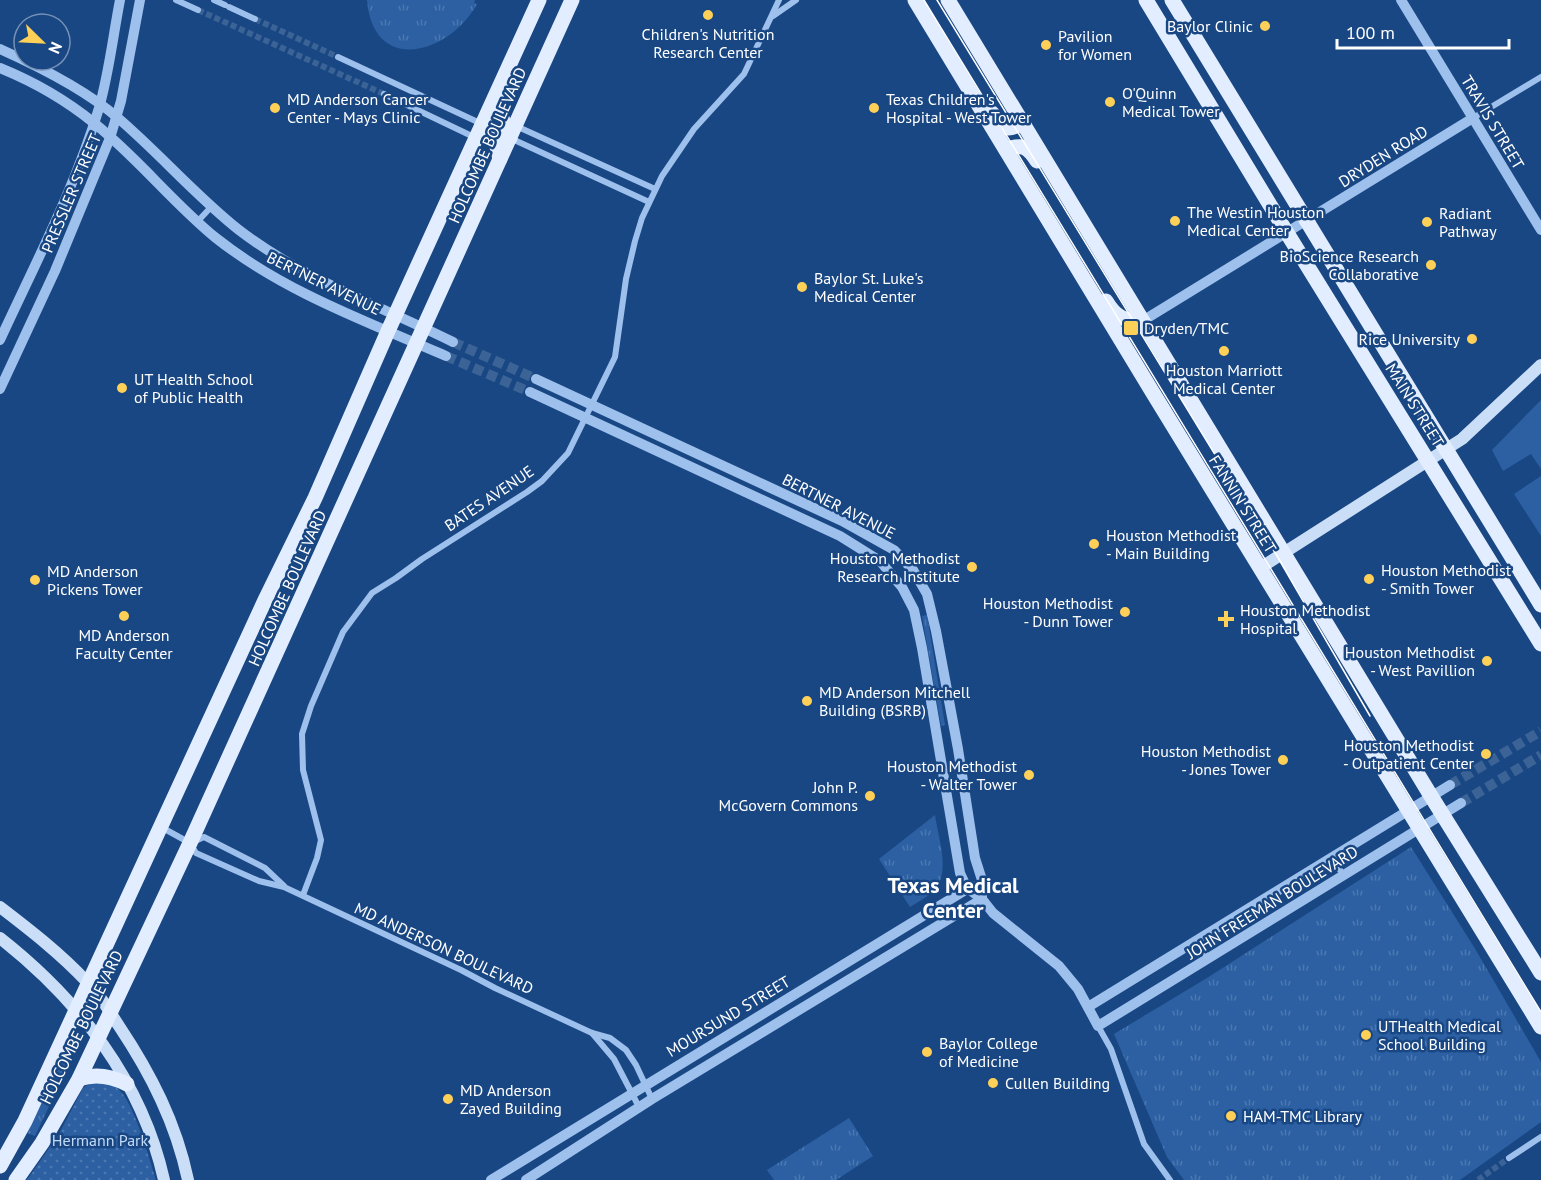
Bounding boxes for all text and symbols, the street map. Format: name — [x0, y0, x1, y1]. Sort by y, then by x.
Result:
marker: Children's Nutrition Research Center — [701, 8, 715, 22]
north arrow — [12, 12, 72, 72]
scale bar — [1337, 12, 1510, 50]
place label: Baylor Clinic — [1167, 16, 1253, 36]
marker: Baylor Clinic — [1258, 19, 1272, 33]
text: 100 m — [1346, 21, 1395, 44]
place label: Children's Nutrition Research Center — [642, 24, 774, 62]
place label: Pavilion for Women — [1058, 26, 1132, 64]
marker: Pavilion for Women — [1039, 38, 1053, 52]
text: N — [44, 39, 67, 57]
street label: HOLCOMBE BOULEVARD — [444, 64, 530, 226]
street label: TRAVIS STREET — [1457, 71, 1529, 173]
place label: O'Quinn Medical Tower — [1122, 83, 1220, 121]
place label: MD Anderson Cancer Center - Mays Clinic — [287, 89, 429, 127]
place label: Texas Children's Hospital - West Tower — [886, 89, 1032, 127]
marker: O'Quinn Medical Tower — [1103, 95, 1117, 109]
marker: MD Anderson Cancer Center - Mays Clinic — [268, 101, 282, 115]
marker: Texas Children's Hospital - West Tower — [867, 101, 881, 115]
street label: DRYDEN ROAD — [1335, 121, 1431, 191]
street label: PRESSLER STREET — [37, 130, 105, 256]
place label: The Westin Houston Medical Center — [1187, 202, 1324, 240]
place label: Radiant Pathway — [1439, 203, 1497, 241]
marker: The Westin Houston Medical Center — [1168, 214, 1182, 228]
marker: Radiant Pathway — [1420, 215, 1434, 229]
place label: BioScience Research Collaborative — [1280, 246, 1419, 284]
street label: BERTNER AVENUE — [264, 247, 384, 319]
marker: BioScience Research Collaborative — [1424, 258, 1438, 272]
place label: Baylor St. Luke's Medical Center — [814, 268, 924, 306]
marker: Baylor St. Luke's Medical Center — [795, 280, 809, 294]
place label: Dryden/TMC — [1144, 318, 1229, 338]
marker: Dryden/TMC — [1122, 319, 1140, 337]
place label: Rice University — [1358, 329, 1461, 349]
marker: Rice University — [1465, 332, 1479, 346]
marker: Houston Marriott Medical Center — [1217, 344, 1231, 358]
place label: Houston Marriott Medical Center — [1166, 360, 1283, 398]
street label: MAIN STREET — [1381, 360, 1449, 451]
place label: UT Health School of Public Health — [134, 369, 253, 407]
marker: UT Health School of Public Health — [115, 381, 129, 395]
street label: FANNIN STREET — [1205, 451, 1281, 557]
street label: BATES AVENUE — [441, 461, 537, 535]
street label: BERTNER AVENUE — [779, 469, 899, 543]
street label: HOLCOMBE BOULEVARD — [244, 507, 330, 669]
place label: Houston Methodist - Main Building — [1106, 525, 1237, 563]
marker: Houston Methodist - Main Building — [1087, 537, 1101, 551]
place label: Houston Methodist Research Institute — [830, 548, 961, 586]
marker: Houston Methodist Research Institute — [965, 560, 979, 574]
place label: Houston Methodist - Smith Tower — [1381, 560, 1512, 598]
place label: MD Anderson Pickens Tower — [47, 561, 143, 599]
marker: Houston Methodist - Smith Tower — [1362, 572, 1376, 586]
marker: MD Anderson Pickens Tower — [28, 573, 42, 587]
place label: Houston Methodist - Dunn Tower — [983, 593, 1114, 631]
place label: Houston Methodist Hospital — [1240, 600, 1371, 638]
marker: Houston Methodist - Dunn Tower — [1118, 605, 1132, 619]
marker: MD Anderson Faculty Center — [117, 609, 131, 623]
marker: Houston Methodist Hospital — [1217, 610, 1235, 628]
place label: MD Anderson Faculty Center — [75, 625, 173, 663]
place label: Houston Methodist - West Pavillion — [1345, 642, 1476, 680]
marker: Houston Methodist - West Pavillion — [1480, 654, 1494, 668]
place label: MD Anderson Mitchell Building (BSRB) — [819, 682, 970, 720]
marker: MD Anderson Mitchell Building (BSRB) — [800, 694, 814, 708]
place label: Houston Methodist - Outpatient Center — [1343, 735, 1475, 773]
place label: Houston Methodist - Jones Tower — [1141, 741, 1272, 779]
marker: Houston Methodist - Outpatient Center — [1479, 747, 1493, 761]
marker: Houston Methodist - Jones Tower — [1276, 753, 1290, 767]
place label: Houston Methodist - Walter Tower — [887, 756, 1018, 794]
marker: Houston Methodist - Walter Tower — [1022, 768, 1036, 782]
place label: John P. McGovern Commons — [719, 777, 858, 815]
marker: John P. McGovern Commons — [863, 789, 877, 803]
street label: JOHN FREEMAN BOULEVARD — [1182, 841, 1362, 964]
district label: Texas Medical Center — [887, 871, 1019, 924]
street label: MD ANDERSON BOULEVARD — [351, 898, 537, 998]
street label: HOLCOMBE BOULEVARD — [35, 947, 127, 1107]
street label: MOURSUND STREET — [662, 971, 794, 1061]
place label: UTHealth Medical School Building — [1378, 1016, 1501, 1054]
marker: UTHealth Medical School Building — [1359, 1028, 1373, 1042]
place label: Baylor College of Medicine — [939, 1033, 1038, 1071]
marker: Baylor College of Medicine — [920, 1045, 934, 1059]
place label: Cullen Building — [1005, 1073, 1110, 1093]
marker: Cullen Building — [986, 1076, 1000, 1090]
place label: MD Anderson Zayed Building — [460, 1080, 562, 1118]
marker: MD Anderson Zayed Building — [441, 1092, 455, 1106]
place label: HAM-TMC Library — [1243, 1106, 1363, 1126]
marker: HAM-TMC Library — [1224, 1109, 1238, 1123]
park label: Hermann Park — [52, 1130, 149, 1150]

